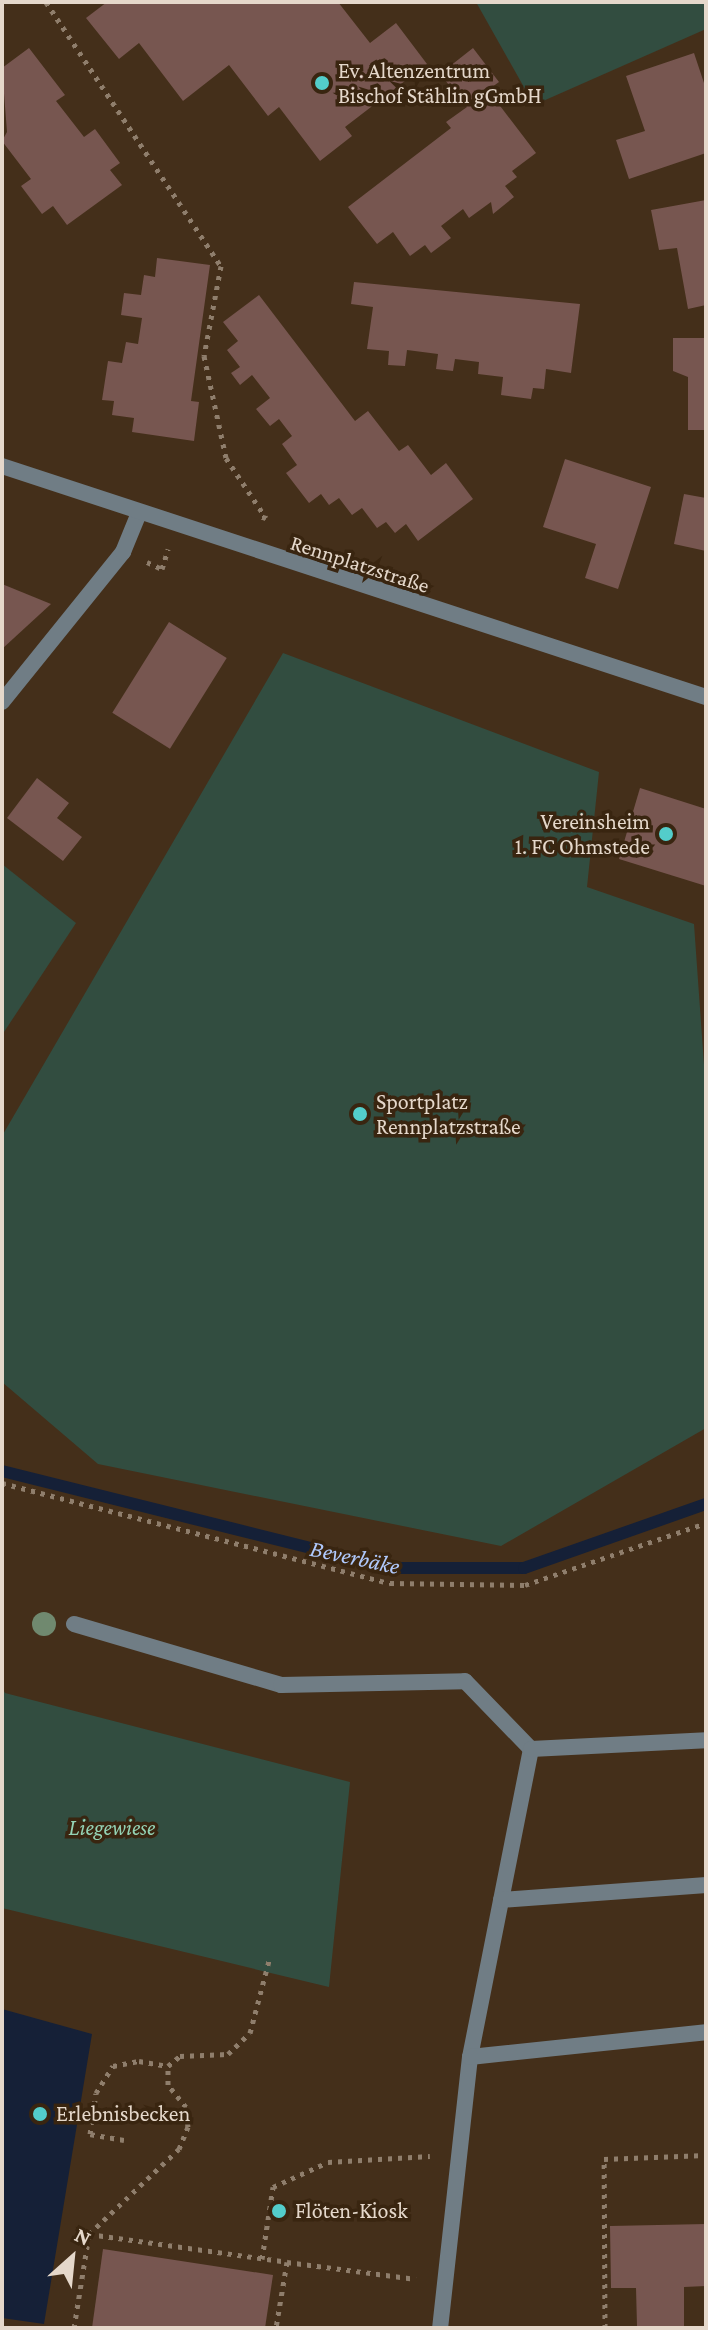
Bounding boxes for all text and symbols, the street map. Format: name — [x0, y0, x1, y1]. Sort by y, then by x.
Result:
place label: Ev. Altenzentrum Bischof Stählin gGmbH — [338, 57, 542, 108]
marker: Ev. Altenzentrum Bischof Stählin gGmbH — [313, 74, 331, 92]
street label: Rennplatzstraße — [287, 529, 433, 599]
place label: Vereinsheim 1. FC Ohmstede — [515, 808, 650, 860]
marker: Vereinsheim 1. FC Ohmstede — [657, 825, 675, 843]
place label: Sportplatz Rennplatzstraße — [376, 1088, 521, 1140]
marker: Sportplatz Rennplatzstraße — [351, 1105, 369, 1123]
water label: Beverbäke — [308, 1533, 402, 1581]
park label: Liegewiese — [69, 1815, 155, 1841]
place label: Erlebnisbecken — [56, 2101, 190, 2127]
marker: Erlebnisbecken — [31, 2105, 49, 2123]
place label: Flöten-Kiosk — [295, 2198, 408, 2224]
marker: Flöten-Kiosk — [270, 2202, 288, 2220]
north arrow — [32, 2218, 112, 2298]
text: N — [71, 2222, 95, 2251]

